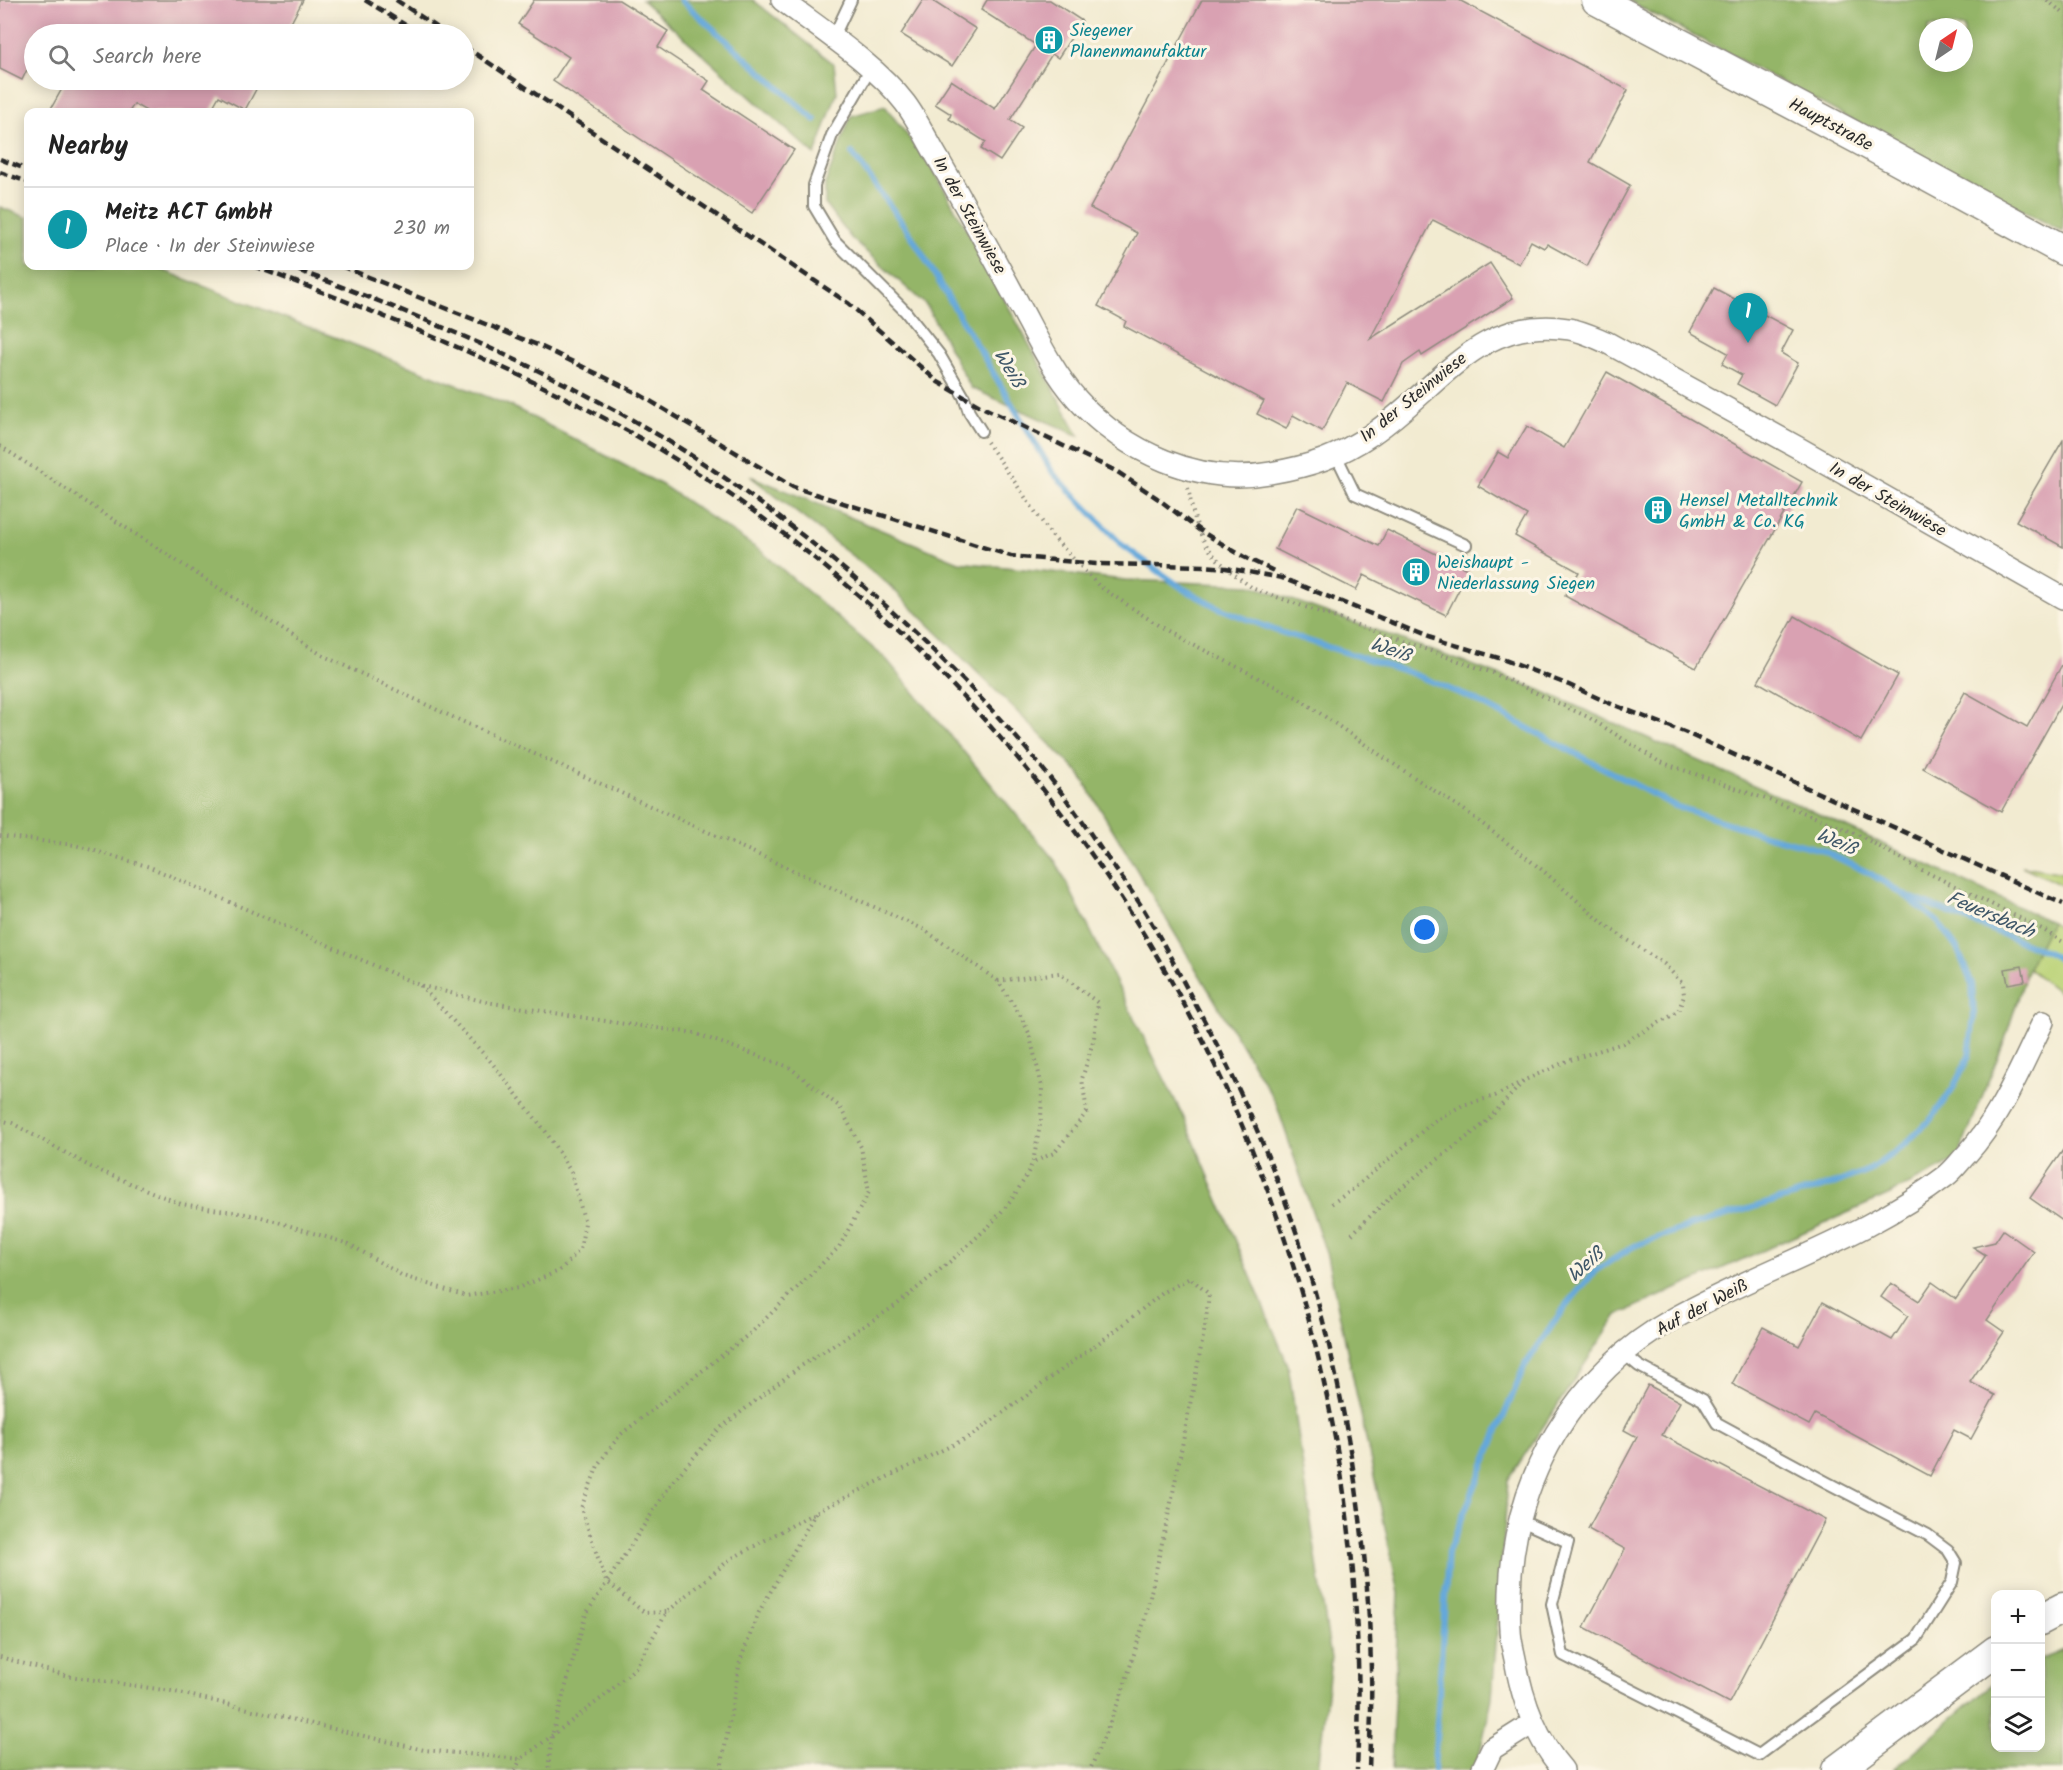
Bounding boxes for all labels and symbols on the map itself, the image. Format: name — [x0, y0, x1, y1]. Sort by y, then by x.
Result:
place label: Siegener Planenmanufaktur — [1070, 17, 1207, 67]
north arrow — [1919, 18, 1973, 72]
building icon: Siegener Planenmanufaktur — [1033, 24, 1065, 56]
street label: Hauptstraße — [1783, 91, 1878, 160]
street label: In der Steinwiese — [924, 151, 1013, 280]
pin: 1 — [1728, 294, 1768, 343]
water label: Weiß — [984, 343, 1034, 397]
street label: In der Steinwiese — [1354, 346, 1474, 451]
street label: In der Steinwiese — [1823, 455, 1951, 546]
place label: Hensel Metalltechnik GmbH & Co. KG — [1679, 487, 1838, 537]
building icon: Hensel Metalltechnik GmbH & Co. KG — [1642, 494, 1674, 526]
place label: Weishaupt - Niederlassung Siegen — [1437, 549, 1595, 599]
building icon: Weishaupt - Niederlassung Siegen — [1400, 556, 1432, 588]
water label: Weiß — [1366, 629, 1417, 673]
water label: Weiß — [1811, 820, 1863, 866]
water label: Feuersbach — [1941, 883, 2041, 950]
your location — [1410, 915, 1439, 944]
water label: Weiß — [1560, 1238, 1614, 1291]
street label: Auf der Weiß — [1651, 1272, 1754, 1345]

